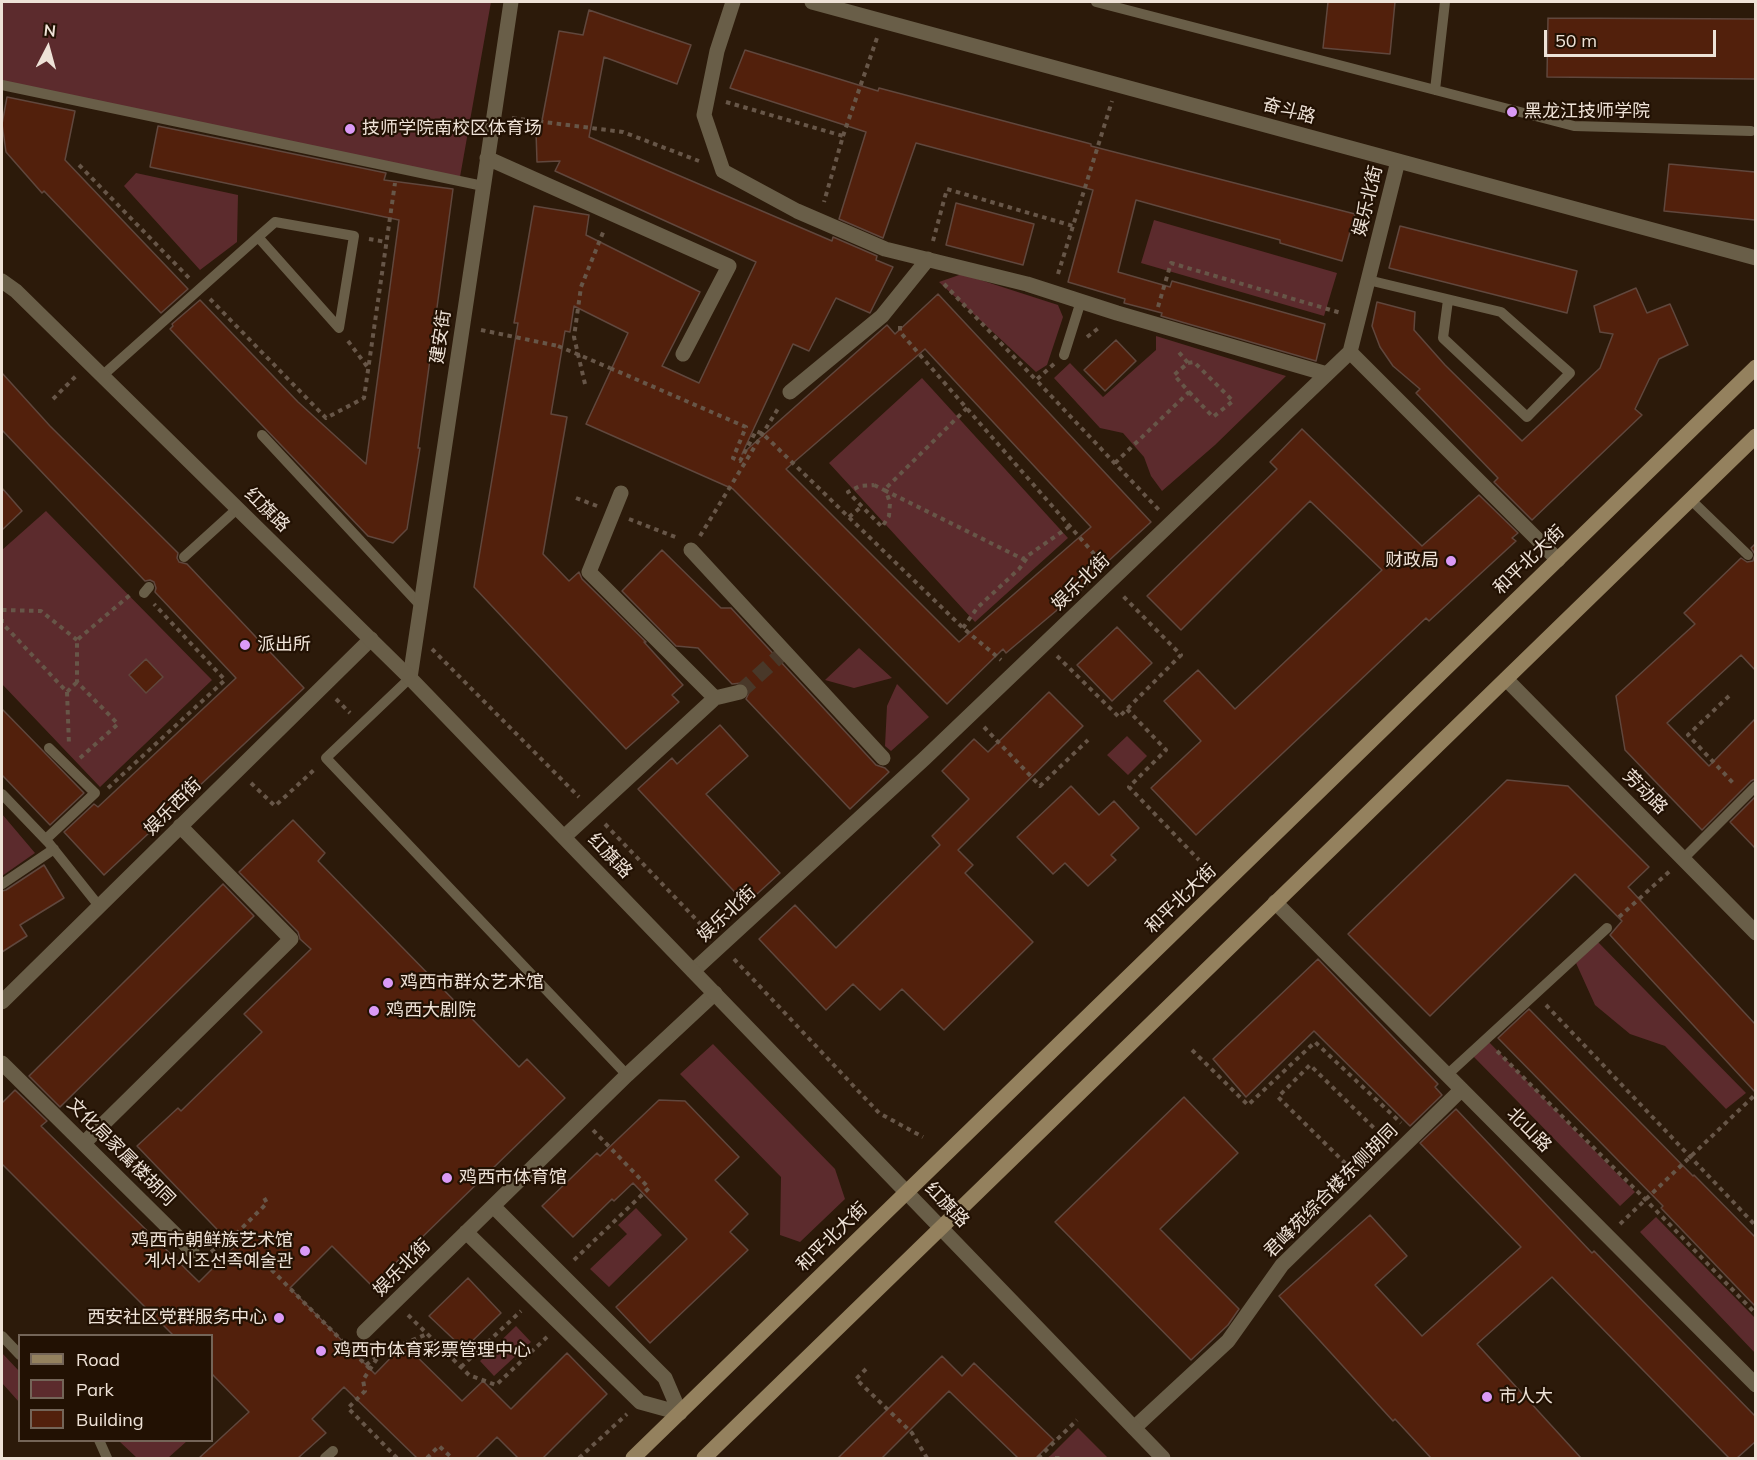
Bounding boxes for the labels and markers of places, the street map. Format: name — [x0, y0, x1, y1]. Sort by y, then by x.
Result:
place label: 黑龙江技师学院 — [1524, 101, 1650, 123]
marker: 黑龙江技师学院 — [1505, 105, 1519, 119]
place label: 技师学院南校区体育场 — [362, 118, 542, 140]
marker: 技师学院南校区体育场 — [343, 122, 357, 136]
place label: 财政局 — [1385, 550, 1439, 572]
marker: 财政局 — [1444, 554, 1458, 568]
place label: 派出所 — [257, 634, 311, 656]
marker: 派出所 — [238, 638, 252, 652]
place label: 鸡西市群众艺术馆 — [400, 972, 544, 994]
marker: 鸡西市群众艺术馆 — [381, 976, 395, 990]
place label: 鸡西大剧院 — [386, 1000, 476, 1022]
marker: 鸡西大剧院 — [367, 1004, 381, 1018]
place label: 鸡西市体育馆 — [459, 1167, 567, 1189]
marker: 鸡西市体育馆 — [440, 1171, 454, 1185]
place label: 鸡西市朝鲜族艺术馆 계서시조선족예술관 — [131, 1230, 293, 1272]
marker: 鸡西市朝鲜族艺术馆 계서시조선족예술관 — [298, 1244, 312, 1258]
place label: 西安社区党群服务中心 — [87, 1307, 267, 1329]
marker: 西安社区党群服务中心 — [272, 1311, 286, 1325]
place label: 鸡西市体育彩票管理中心 — [333, 1340, 531, 1362]
marker: 鸡西市体育彩票管理中心 — [314, 1344, 328, 1358]
place label: 市人大 — [1499, 1386, 1553, 1408]
marker: 市人大 — [1480, 1390, 1494, 1404]

